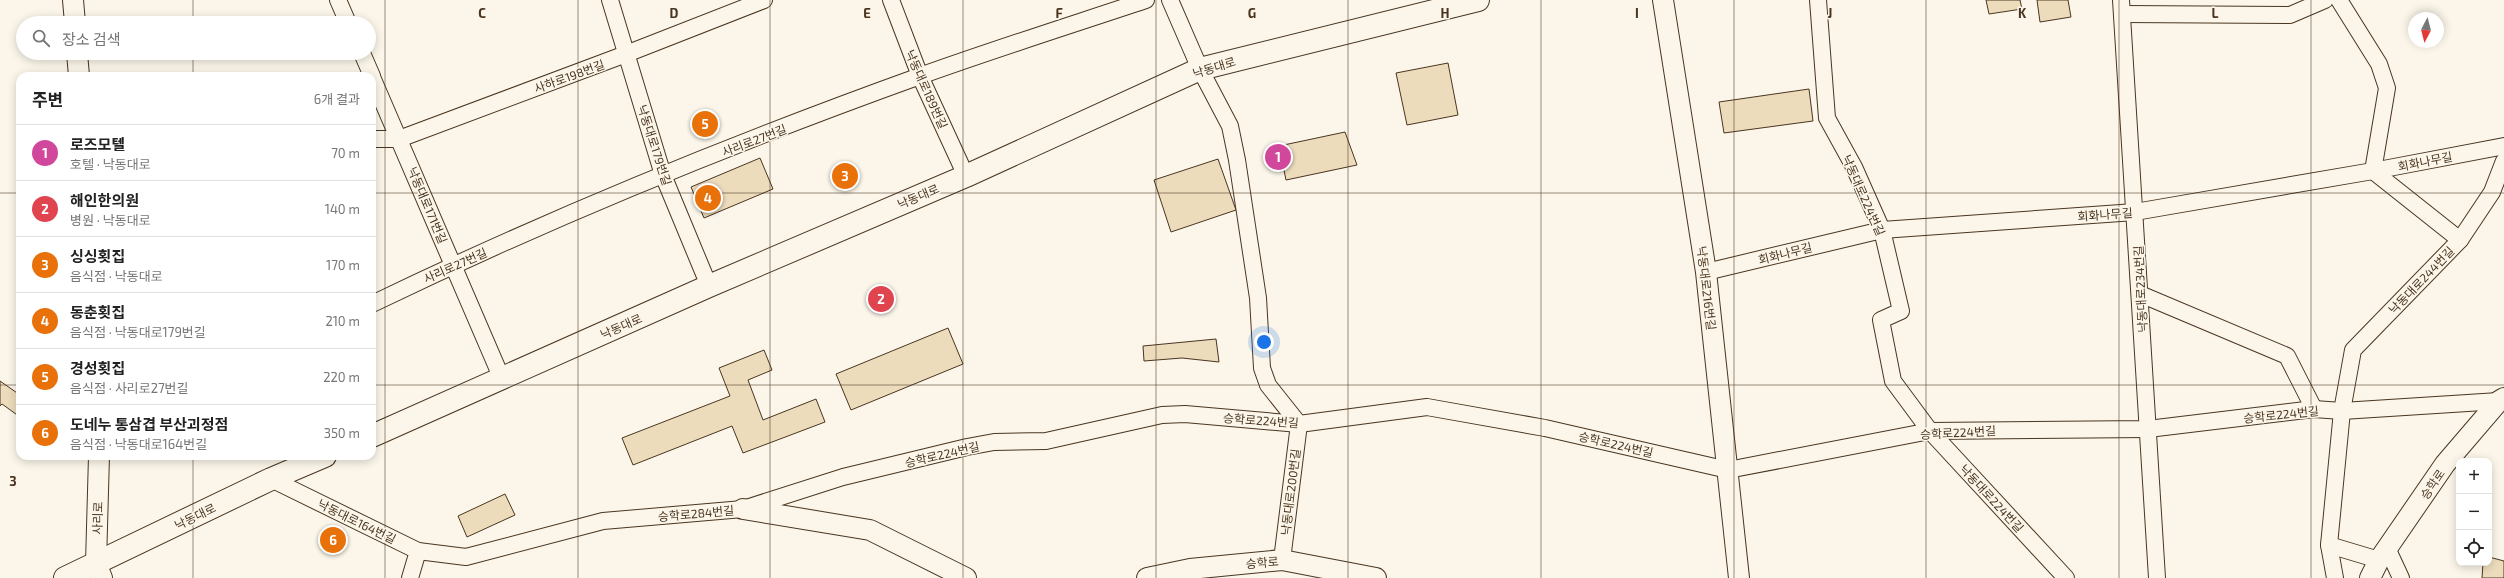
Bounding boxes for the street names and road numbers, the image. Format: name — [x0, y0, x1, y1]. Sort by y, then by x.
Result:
street label: 낙동대로189번길 — [903, 47, 951, 131]
street label: 낙동대로 — [1191, 54, 1237, 80]
street label: 사하로198번길 — [532, 57, 606, 95]
street label: 낙동대로179번길 — [635, 103, 675, 187]
street label: 사리로27번길 — [720, 121, 788, 159]
street label: 회화나무길 — [2397, 149, 2453, 173]
street label: 낙동대로224번길 — [1840, 152, 1888, 238]
street label: 낙동대로171번길 — [406, 165, 450, 245]
street label: 낙동대로 — [895, 181, 941, 211]
street label: 회화나무길 — [2077, 205, 2133, 223]
street label: 회화나무길 — [1757, 240, 1813, 266]
street label: 낙동대로244번길 — [2385, 244, 2457, 316]
street label: 사리로27번길 — [421, 245, 489, 285]
street label: 낙동대로216번길 — [1695, 245, 1719, 331]
street label: 낙동대로234번길 — [2131, 245, 2149, 333]
street label: 낙동대로 — [598, 311, 644, 341]
street label: 승학로224번길 — [2242, 403, 2320, 425]
street label: 승학로224번길 — [1223, 410, 1299, 430]
street label: 승학로224번길 — [1920, 423, 1996, 441]
street label: 승학로224번길 — [1577, 429, 1655, 459]
street label: 승학로224번길 — [903, 439, 981, 469]
street label: 낙동대로200번길 — [1278, 448, 1302, 536]
street label: 낙동대로224번길 — [1957, 461, 2027, 535]
street label: 승학로 — [2417, 466, 2447, 502]
street label: 낙동대로164번길 — [316, 496, 398, 546]
street label: 낙동대로 — [172, 500, 218, 532]
street label: 사리로 — [89, 501, 105, 535]
street label: 승학로284번길 — [657, 503, 735, 523]
street label: 승학로 — [1245, 554, 1279, 570]

